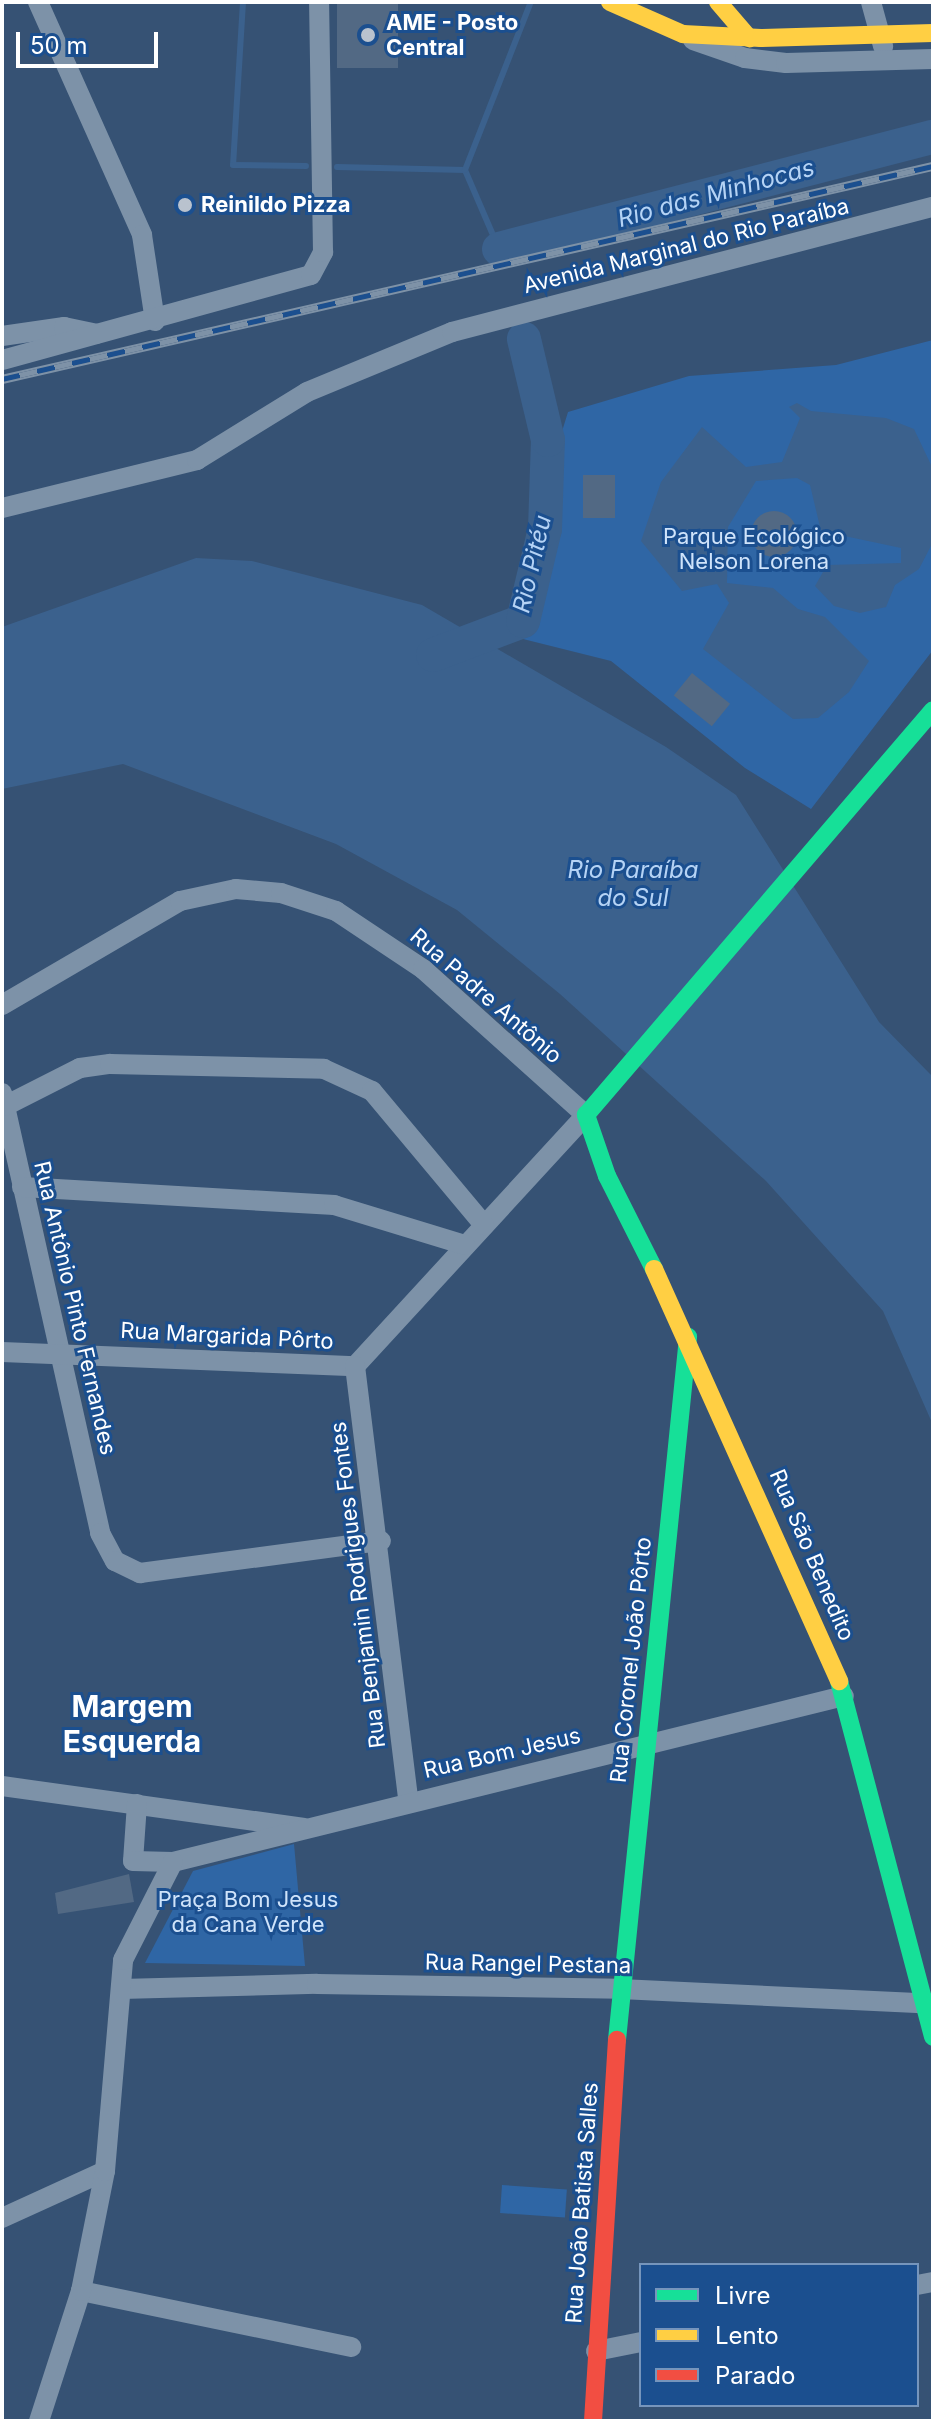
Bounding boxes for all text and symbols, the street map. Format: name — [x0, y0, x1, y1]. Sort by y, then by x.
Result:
place label: AME - Posto Central — [386, 9, 518, 60]
scale bar — [20, 16, 162, 66]
marker: AME - Posto Central — [357, 24, 379, 46]
text: 50 m — [30, 31, 88, 60]
water label: Rio das Minhocas — [614, 153, 818, 233]
place label: Reinildo Pizza — [201, 192, 351, 218]
street label: Avenida Marginal do Rio Paraíba — [520, 193, 852, 299]
marker: Reinildo Pizza — [176, 196, 194, 214]
water label: Rio Pitéu — [507, 512, 557, 616]
park label: Parque Ecológico Nelson Lorena — [663, 523, 845, 574]
water label: Rio Paraíba do Sul — [568, 856, 698, 912]
street label: Rua Padre Antônio — [405, 923, 567, 1069]
street label: Rua Antônio Pinto Fernandes — [28, 1159, 122, 1457]
street label: Rua Margarida Pôrto — [120, 1317, 334, 1355]
street label: Rua Benjamin Rodrigues Fontes — [325, 1420, 391, 1750]
street label: Rua São Benedito — [764, 1465, 860, 1645]
street label: Rua Coronel João Pôrto — [605, 1536, 657, 1784]
district label: Margem Esquerda — [63, 1688, 201, 1758]
street label: Rua Bom Jesus — [421, 1722, 583, 1784]
park label: Praça Bom Jesus da Cana Verde — [158, 1886, 338, 1938]
street label: Rua Rangel Pestana — [425, 1949, 631, 1979]
street label: Rua João Batista Salles — [560, 2082, 604, 2324]
legend — [639, 2263, 919, 2407]
text: Livre — [715, 2281, 771, 2310]
text: Lento — [715, 2321, 779, 2350]
text: Parado — [715, 2361, 795, 2390]

